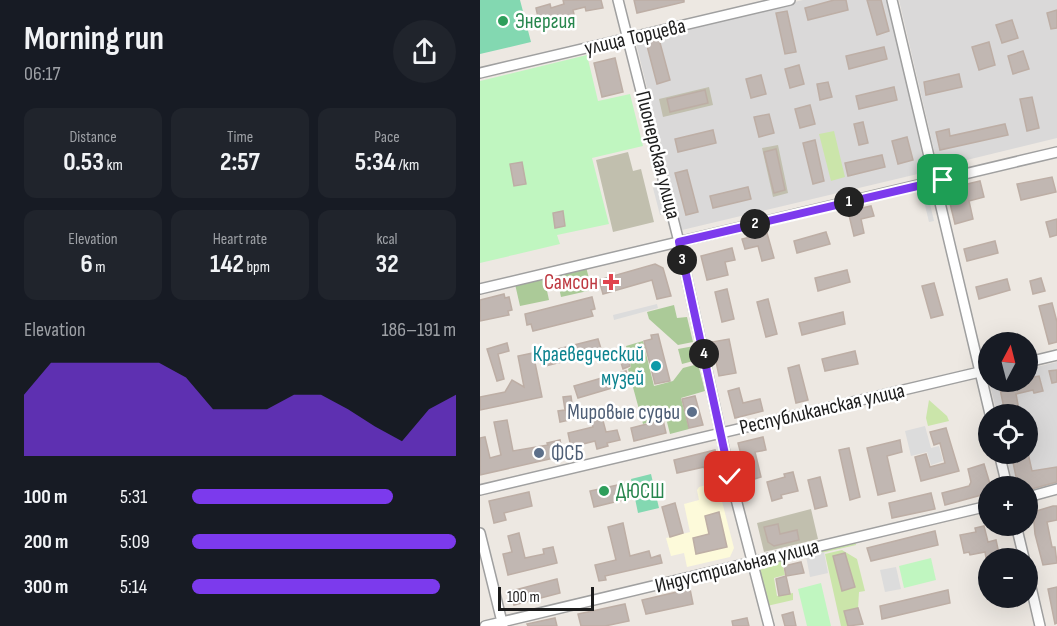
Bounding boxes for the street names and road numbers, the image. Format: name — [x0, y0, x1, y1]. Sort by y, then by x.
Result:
street label: улица Торцева — [582, 13, 688, 61]
street label: Пионерская улица — [630, 88, 686, 222]
street label: Республиканская улица — [737, 378, 907, 440]
street label: Индустриальная улица — [652, 534, 822, 598]

